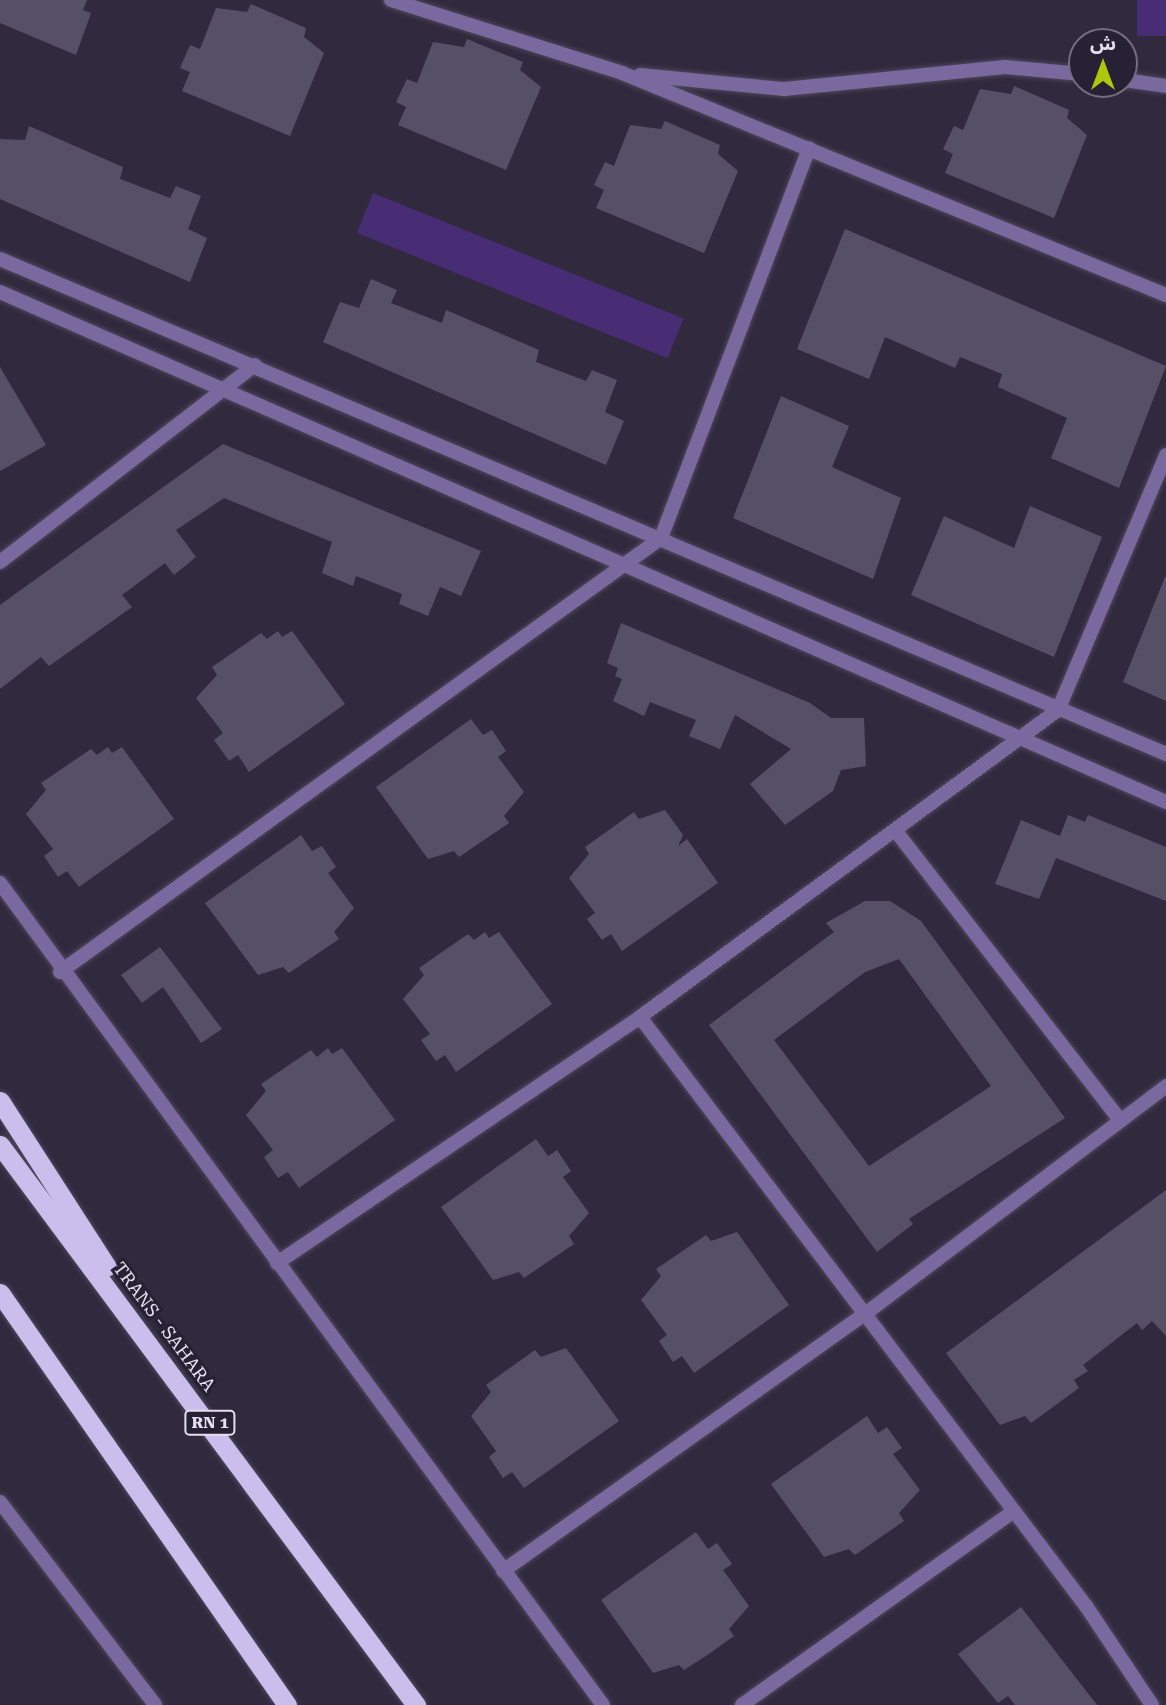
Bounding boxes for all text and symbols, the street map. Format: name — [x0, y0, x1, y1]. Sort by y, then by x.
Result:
north arrow — [1068, 28, 1138, 98]
text: ش — [1090, 32, 1116, 55]
street label: TRANS - SAHARA — [108, 1258, 220, 1396]
road number: RN 1 — [184, 1410, 236, 1436]

